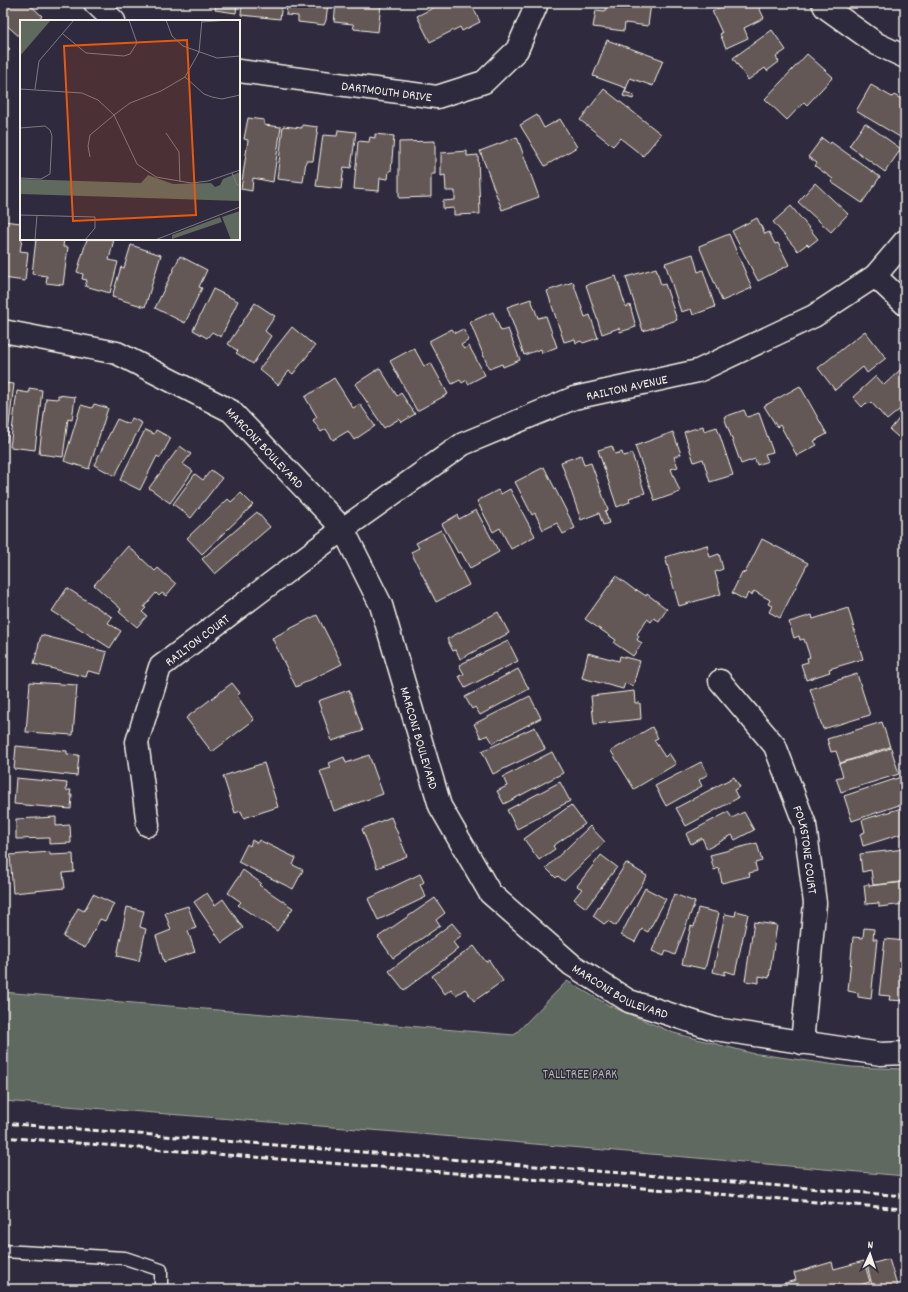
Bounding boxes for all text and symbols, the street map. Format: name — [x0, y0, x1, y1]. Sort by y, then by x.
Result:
inset map — [20, 20, 240, 240]
street label: DARTMOUTH DRIVE — [340, 78, 433, 108]
street label: RAILTON AVENUE — [585, 371, 670, 407]
street label: MARCONI BOULEVARD — [220, 404, 307, 494]
street label: RAILTON COURT — [162, 611, 234, 672]
street label: MARCONI BOULEVARD — [394, 685, 442, 792]
street label: FOLKSTONE COURT — [786, 803, 821, 895]
street label: MARCONI BOULEVARD — [568, 960, 670, 1025]
park label: TALLTREE PARK — [543, 1066, 617, 1085]
north arrow — [850, 1234, 890, 1274]
text: N — [867, 1238, 874, 1254]

